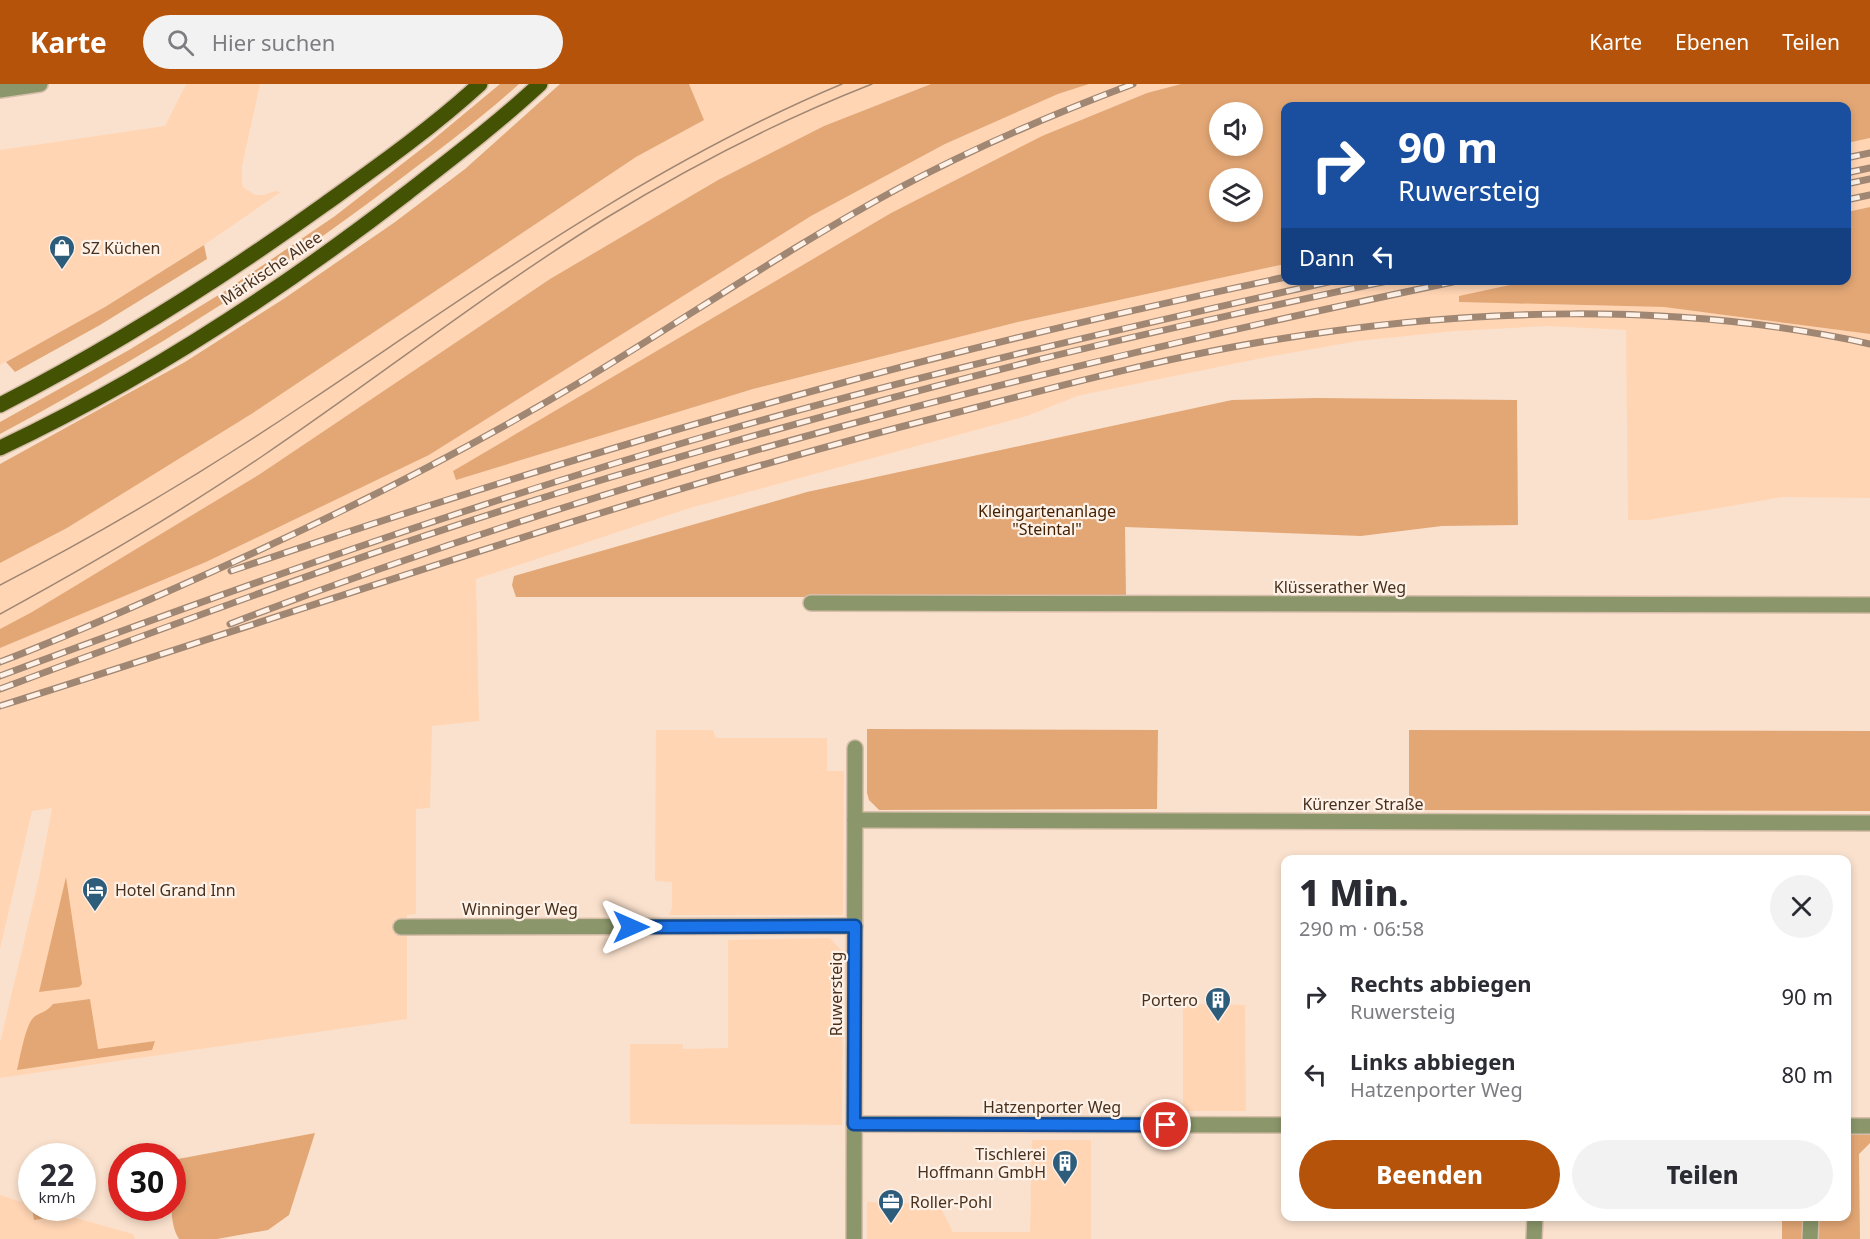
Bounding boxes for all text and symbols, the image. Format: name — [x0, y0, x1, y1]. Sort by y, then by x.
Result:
search box — [143, 15, 563, 69]
text: Karte — [30, 23, 107, 61]
icon: search — [164, 26, 197, 59]
text: Hier suchen — [212, 27, 335, 57]
text: Karte — [1589, 28, 1642, 56]
text: Ebenen — [1675, 28, 1749, 56]
text: Teilen — [1782, 28, 1840, 56]
map controls — [1209, 102, 1263, 222]
button: sound — [1209, 102, 1263, 156]
text: 90 m — [1398, 118, 1498, 175]
icon: right — [1299, 126, 1377, 204]
button: layers — [1209, 168, 1263, 222]
text: Ruwersteig — [1398, 172, 1541, 209]
street label: Märkische Allee — [216, 226, 326, 310]
shop icon: SZ Küchen — [47, 233, 77, 271]
place label: SZ Küchen — [82, 237, 160, 259]
icon: left — [1367, 240, 1400, 273]
text: Dann — [1299, 242, 1355, 272]
park label: Kleingartenanlage "Steintal" — [978, 500, 1116, 540]
street label: Klüsserather Weg — [1274, 576, 1406, 598]
street label: Kürenzer Straße — [1302, 793, 1424, 815]
text: 1 Min. — [1299, 868, 1409, 917]
hotel icon: Hotel Grand Inn — [80, 875, 110, 913]
button: close — [1770, 875, 1833, 938]
place label: Hotel Grand Inn — [115, 879, 236, 901]
position arrow — [599, 895, 663, 959]
street label: Winninger Weg — [462, 898, 578, 920]
text: 290 m · 06:58 — [1299, 915, 1424, 942]
street label: Ruwersteig — [825, 952, 847, 1036]
text: Rechts abbiegen — [1350, 968, 1532, 998]
icon: right — [1299, 980, 1332, 1013]
text: 90 m — [1782, 981, 1833, 1011]
building icon: Portero — [1203, 985, 1233, 1023]
place label: Portero — [1141, 989, 1198, 1011]
text: Ruwersteig — [1350, 998, 1456, 1025]
text: Links abbiegen — [1350, 1046, 1516, 1076]
icon: left — [1299, 1058, 1332, 1091]
text: 80 m — [1782, 1059, 1833, 1089]
text: Hatzenporter Weg — [1350, 1076, 1523, 1103]
street label: Hatzenporter Weg — [983, 1096, 1121, 1118]
pin — [1140, 1099, 1191, 1150]
icon: arrive — [1149, 1108, 1182, 1141]
button: Beenden — [1299, 1140, 1560, 1209]
button: Teilen — [1572, 1140, 1833, 1209]
speed limit sign: 30 — [108, 1143, 186, 1221]
place label: Tischlerei Hoffmann GmbH — [917, 1143, 1046, 1183]
building icon: Tischlerei Hoffmann GmbH — [1050, 1148, 1080, 1186]
text: 22 — [40, 1154, 74, 1195]
text: km/h — [39, 1187, 75, 1207]
office icon: Roller-Pohl — [876, 1187, 906, 1225]
place label: Roller-Pohl — [910, 1191, 992, 1213]

